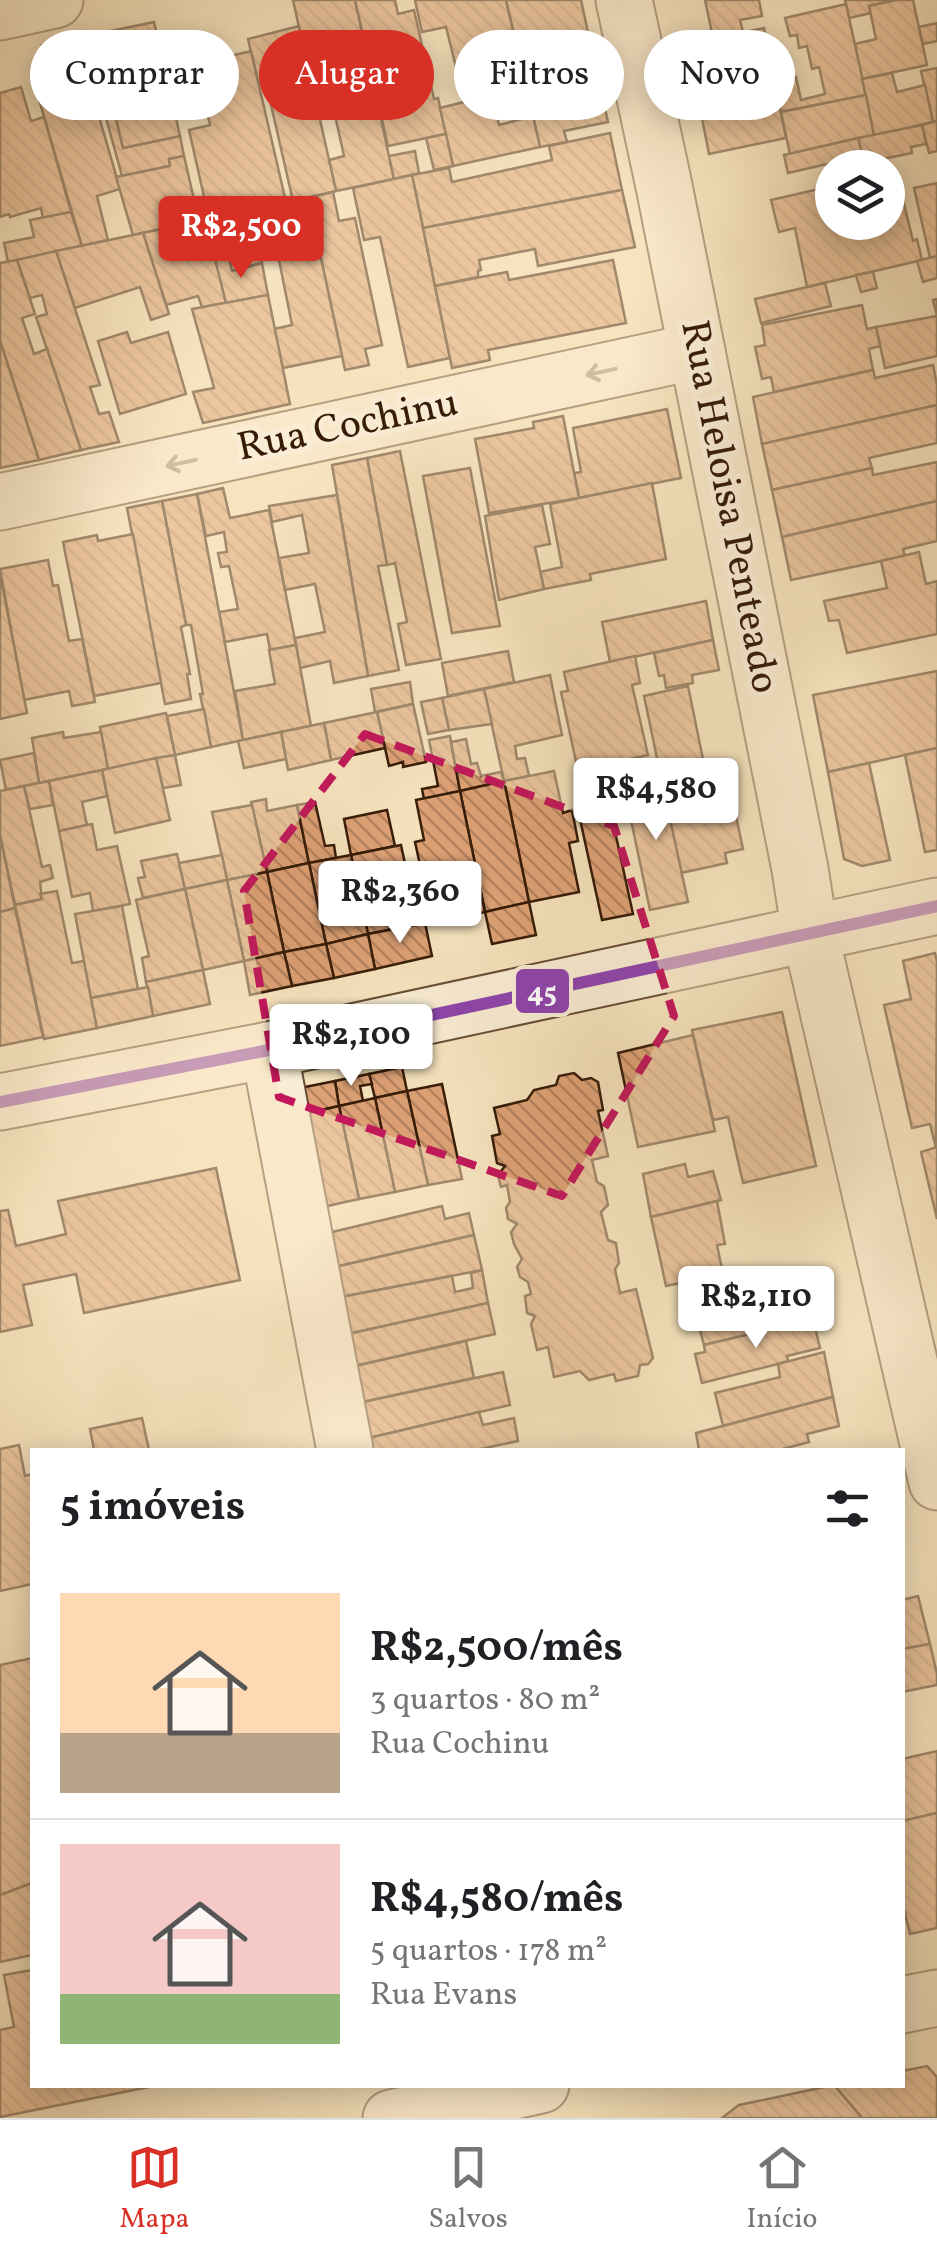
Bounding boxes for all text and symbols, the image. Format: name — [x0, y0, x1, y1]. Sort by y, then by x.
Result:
chip: Comprar — [30, 30, 239, 120]
chip: Alugar — [259, 30, 434, 120]
chip: Filtros — [454, 30, 624, 120]
chip: Novo — [644, 30, 795, 120]
map controls — [815, 150, 905, 240]
button: layers — [815, 150, 905, 240]
pin: R$2,500 — [149, 196, 333, 281]
text: R$2,500 — [181, 206, 301, 250]
street label: Rua Heloisa Penteado — [664, 316, 792, 698]
one-way arrow — [586, 364, 618, 382]
street label: Rua Cochinu — [232, 376, 464, 478]
one-way arrow — [166, 454, 198, 473]
pin: R$4,580 — [564, 758, 748, 843]
text: R$4,580 — [595, 768, 717, 812]
pin: R$2,360 — [308, 861, 492, 946]
text: R$2,360 — [340, 871, 460, 915]
line badge: 45 — [514, 967, 571, 1015]
text: 45 — [527, 974, 557, 1013]
pin: R$2,100 — [259, 1004, 443, 1089]
text: R$2,100 — [292, 1014, 410, 1058]
pin: R$2,110 — [664, 1266, 848, 1351]
text: R$2,110 — [700, 1276, 812, 1320]
text: 5 imóveis — [60, 1479, 245, 1538]
icon: filters — [820, 1481, 875, 1536]
text: R$2,500/mês — [370, 1620, 623, 1679]
icon: home — [140, 1633, 260, 1753]
text: 3 quartos · 80 m² — [370, 1679, 600, 1723]
text: Rua Cochinu — [370, 1723, 550, 1767]
text: R$4,580/mês — [370, 1871, 623, 1930]
icon: home — [140, 1884, 260, 2004]
text: 5 quartos · 178 m² — [370, 1930, 607, 1974]
text: Rua Evans — [370, 1974, 517, 2018]
tab: Mapa — [119, 2140, 190, 2239]
tab: Salvos — [428, 2140, 508, 2239]
tab: Início — [747, 2140, 818, 2239]

